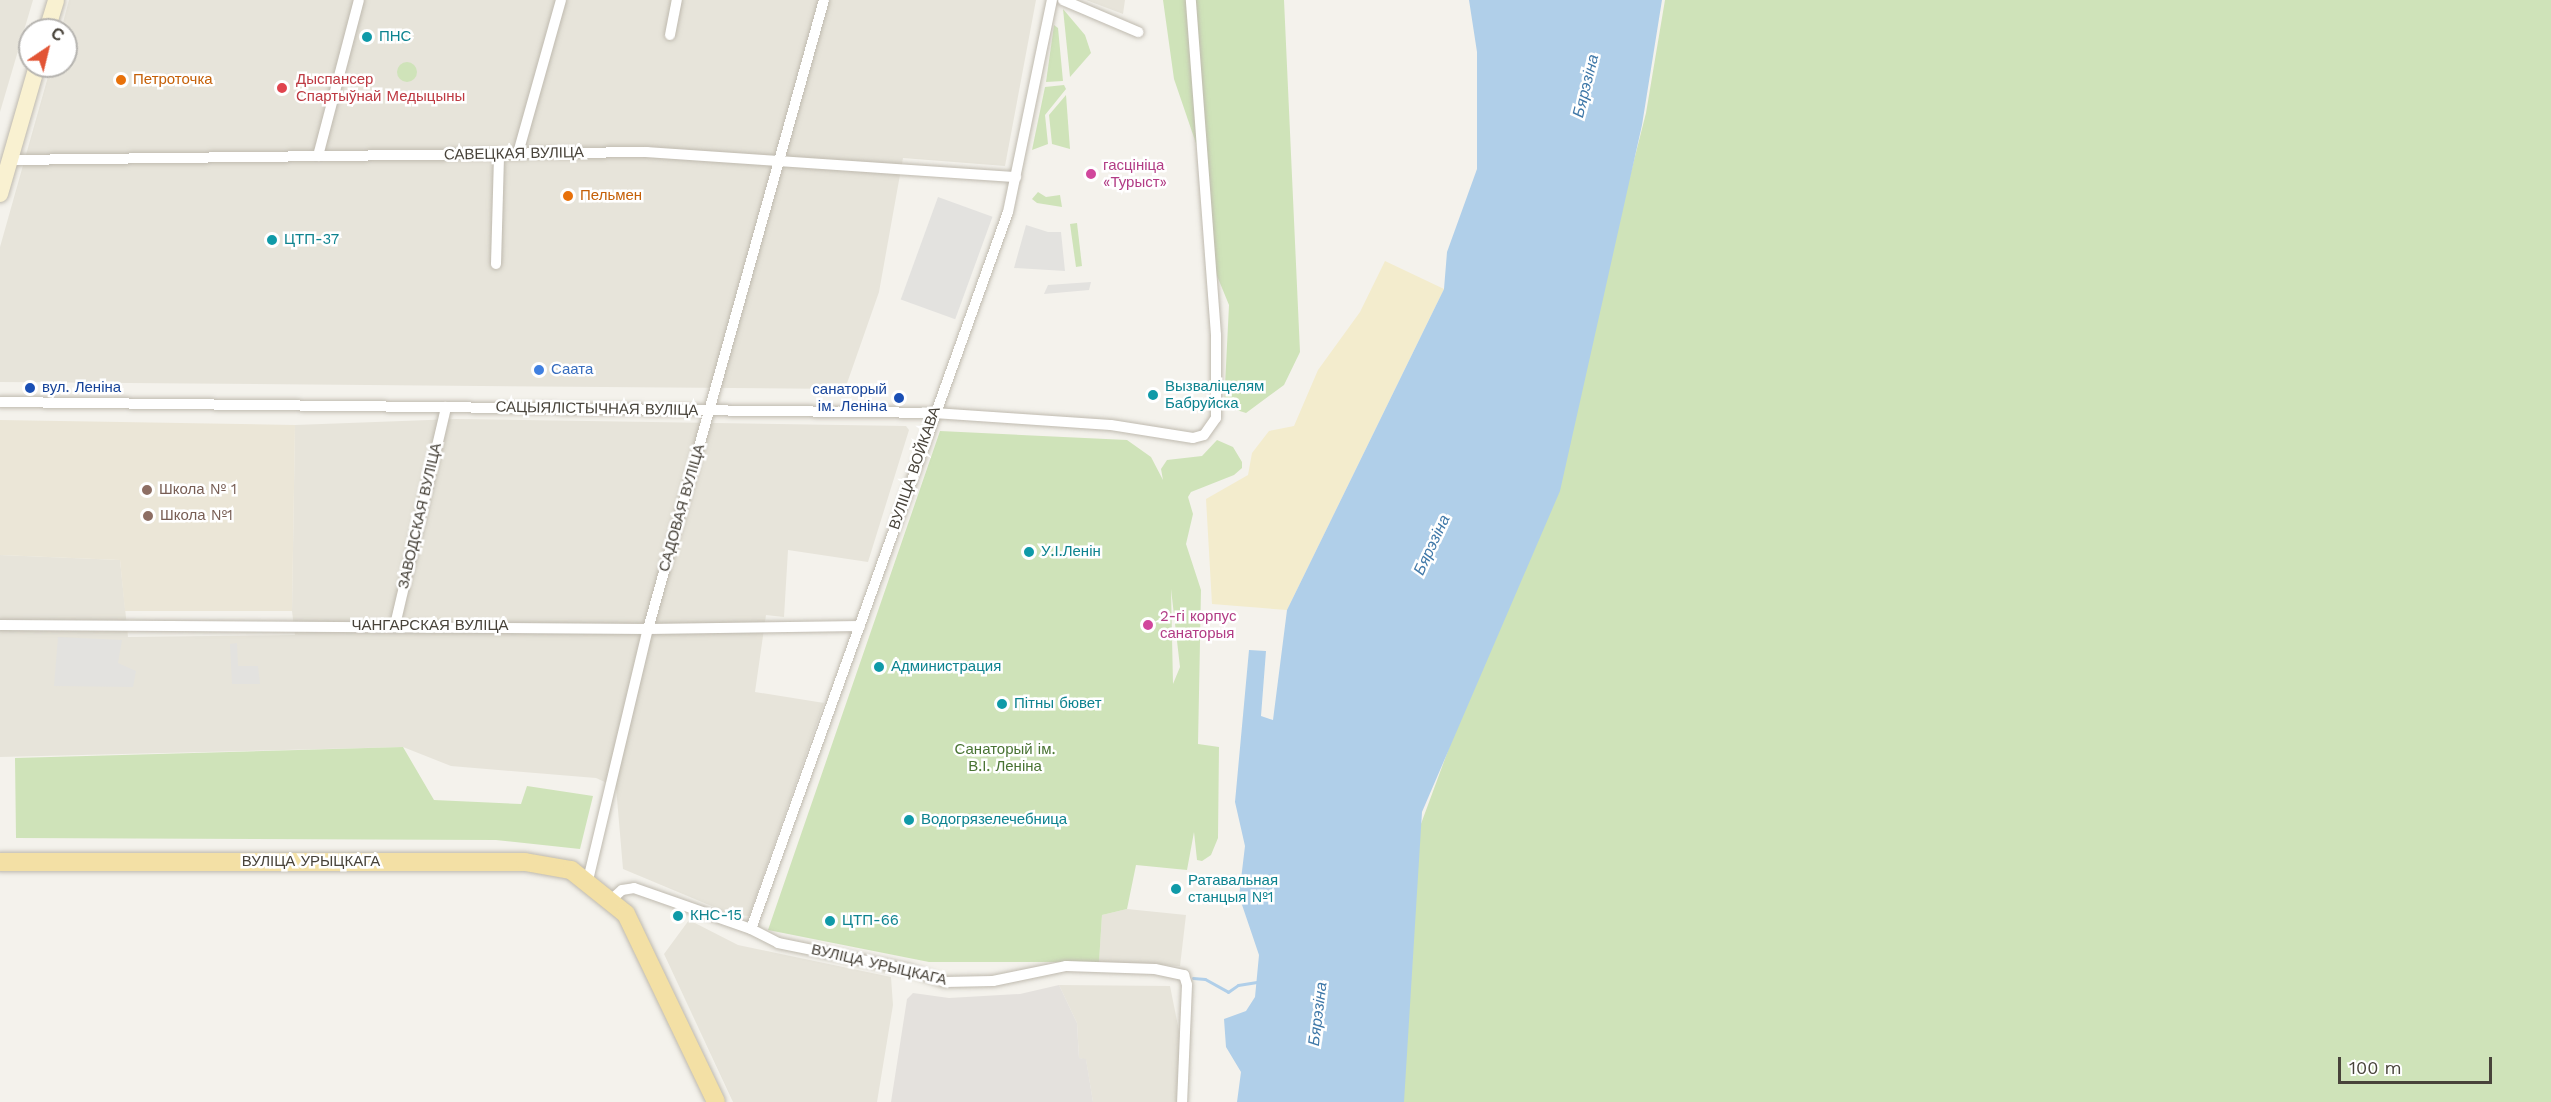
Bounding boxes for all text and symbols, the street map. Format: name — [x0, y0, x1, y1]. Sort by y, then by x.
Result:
north arrow — [18, 18, 78, 78]
text: С — [47, 23, 68, 46]
place label: ПНС — [379, 28, 411, 46]
marker: ПНС — [360, 30, 374, 44]
water label: Бярэзіна — [1569, 52, 1603, 120]
place label: Дыспансер Спартыўнай Медыцыны — [296, 70, 465, 105]
place label: Петроточка — [133, 71, 213, 89]
marker: Петроточка — [114, 73, 128, 87]
marker: Дыспансер Спартыўнай Медыцыны — [273, 79, 291, 97]
street label: САВЕЦКАЯ ВУЛІЦА — [444, 144, 584, 164]
place label: гасцініца «Турыст» — [1103, 156, 1167, 191]
marker: гасцініца «Турыст» — [1084, 167, 1098, 181]
place label: Пельмен — [580, 187, 642, 205]
marker: Пельмен — [561, 189, 575, 203]
place label: ЦТП-37 — [284, 231, 339, 249]
marker: ЦТП-37 — [265, 233, 279, 247]
place label: Саата — [551, 361, 593, 379]
marker: Саата — [532, 363, 546, 377]
place label: Вызваліцелям Бабруйска — [1165, 377, 1264, 412]
place label: вул. Леніна — [42, 379, 121, 397]
place label: санаторый ім. Леніна — [812, 380, 887, 415]
marker: вул. Леніна — [23, 381, 37, 395]
marker: Вызваліцелям Бабруйска — [1146, 388, 1160, 402]
marker: санаторый ім. Леніна — [892, 391, 906, 405]
street label: САЦЫЯЛІСТЫЧНАЯ ВУЛІЦА — [495, 398, 699, 420]
street label: ВУЛІЦА ВОЙКАВА — [885, 404, 945, 532]
street label: ЗАВОДСКАЯ ВУЛІЦА — [394, 441, 446, 591]
street label: САДОВАЯ ВУЛІЦА — [655, 442, 709, 574]
place label: Школа № 1 — [159, 481, 237, 499]
marker: Школа № 1 — [140, 483, 154, 497]
place label: Школа №1 — [160, 507, 233, 525]
marker: Школа №1 — [141, 509, 155, 523]
water label: Бярэзіна — [1410, 512, 1454, 578]
place label: У.І.Ленін — [1041, 543, 1101, 561]
marker: У.І.Ленін — [1022, 545, 1036, 559]
place label: 2-гі корпус санаторыя — [1160, 607, 1236, 642]
street label: ЧАНГАРСКАЯ ВУЛІЦА — [352, 617, 508, 635]
marker: 2-гі корпус санаторыя — [1141, 618, 1155, 632]
place label: Администрация — [891, 658, 1001, 676]
marker: Администрация — [872, 660, 886, 674]
place label: Пітны бювет — [1014, 695, 1102, 713]
marker: Пітны бювет — [995, 697, 1009, 711]
park label: Санаторый ім. В.І. Леніна — [955, 740, 1055, 775]
place label: Водогрязелечебница — [921, 811, 1067, 829]
marker: Водогрязелечебница — [902, 813, 916, 827]
street label: ВУЛІЦА УРЫЦКАГА — [242, 853, 380, 871]
place label: Ратавальная станцыя №1 — [1188, 871, 1278, 906]
marker: Ратавальная станцыя №1 — [1169, 882, 1183, 896]
place label: КНС-15 — [690, 907, 742, 925]
marker: КНС-15 — [671, 909, 685, 923]
place label: ЦТП-66 — [842, 912, 899, 930]
marker: ЦТП-66 — [823, 914, 837, 928]
street label: ВУЛІЦА УРЫЦКАГА — [809, 941, 949, 989]
water label: Бярэзіна — [1305, 981, 1331, 1047]
scale bar — [2341, 1045, 2496, 1083]
text: 100 m — [2349, 1057, 2402, 1078]

